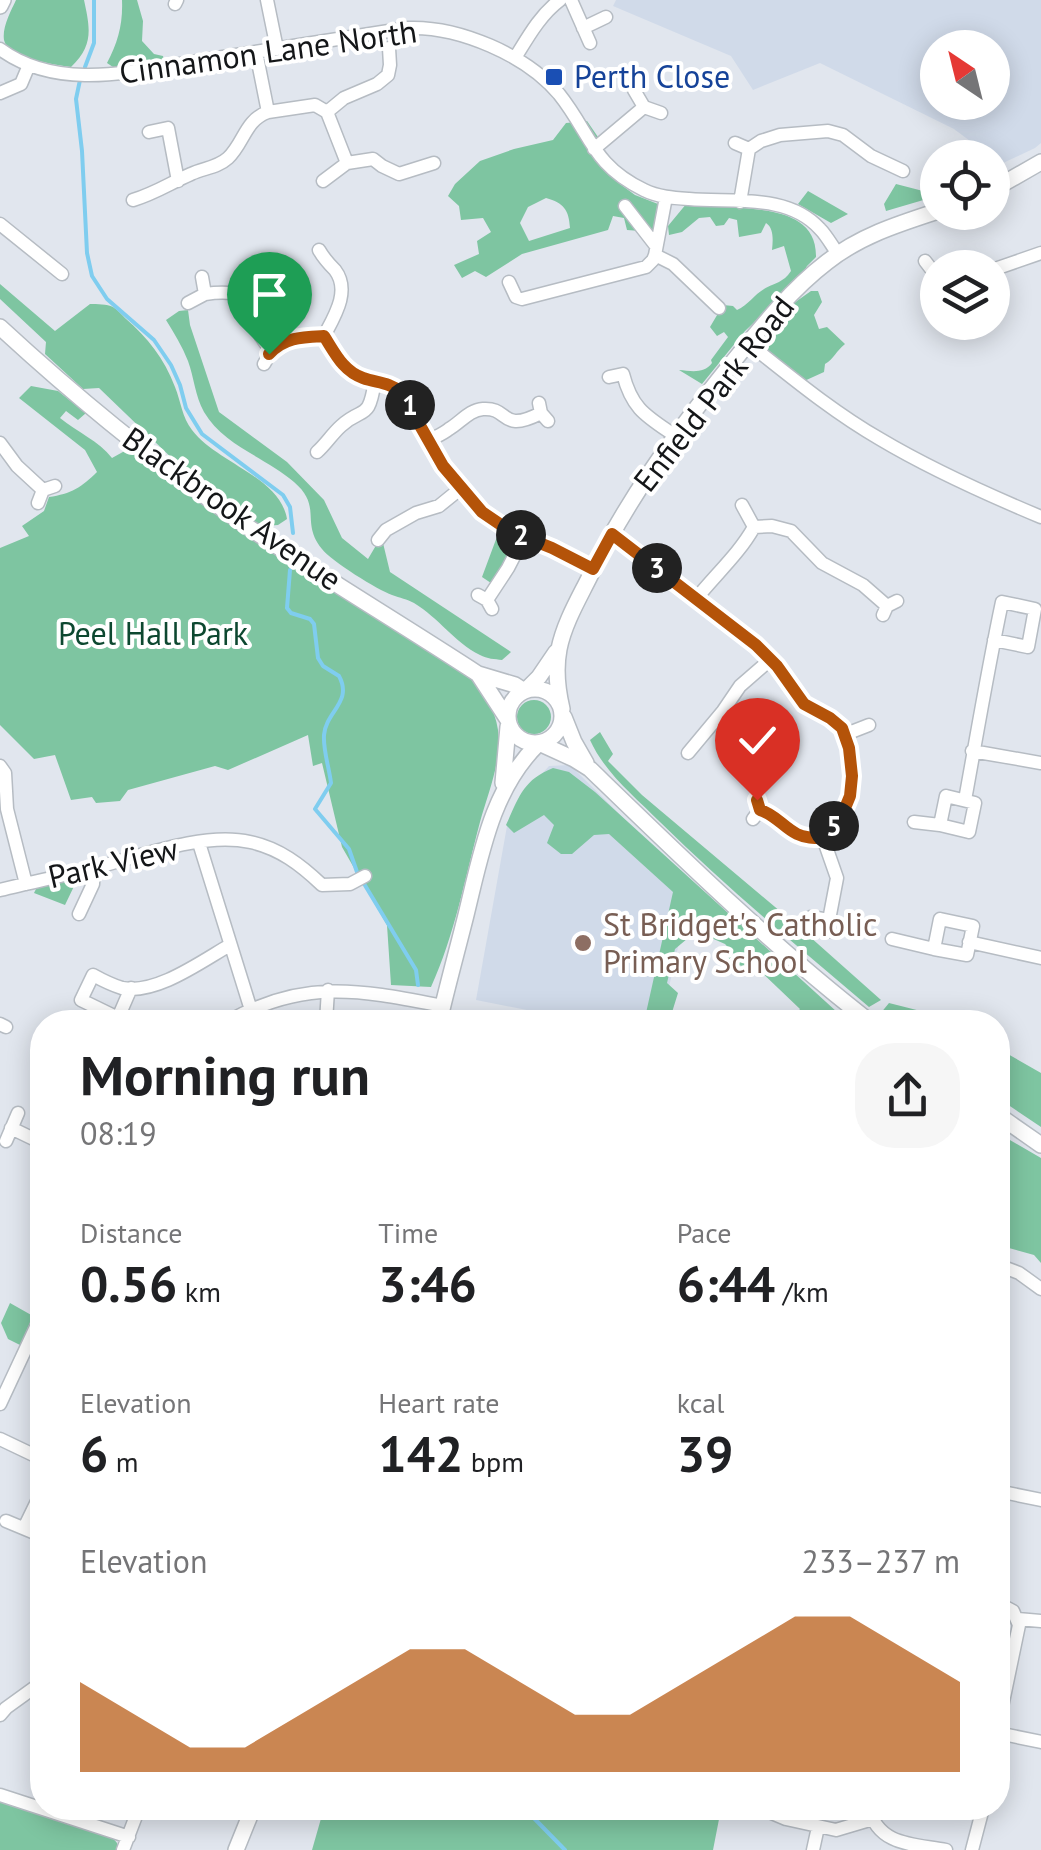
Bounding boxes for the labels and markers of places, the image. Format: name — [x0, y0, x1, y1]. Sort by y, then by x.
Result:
place label: Perth Close — [574, 55, 730, 97]
marker: Perth Close — [543, 66, 565, 88]
pin — [227, 252, 312, 355]
pin: 1 — [385, 380, 435, 430]
pin: 2 — [496, 510, 546, 560]
pin: 3 — [632, 543, 682, 593]
pin — [715, 698, 800, 801]
pin: 5 — [809, 801, 859, 851]
place label: St Bridget's Catholic Primary School — [603, 903, 878, 982]
marker: St Bridget's Catholic Primary School — [572, 932, 594, 954]

